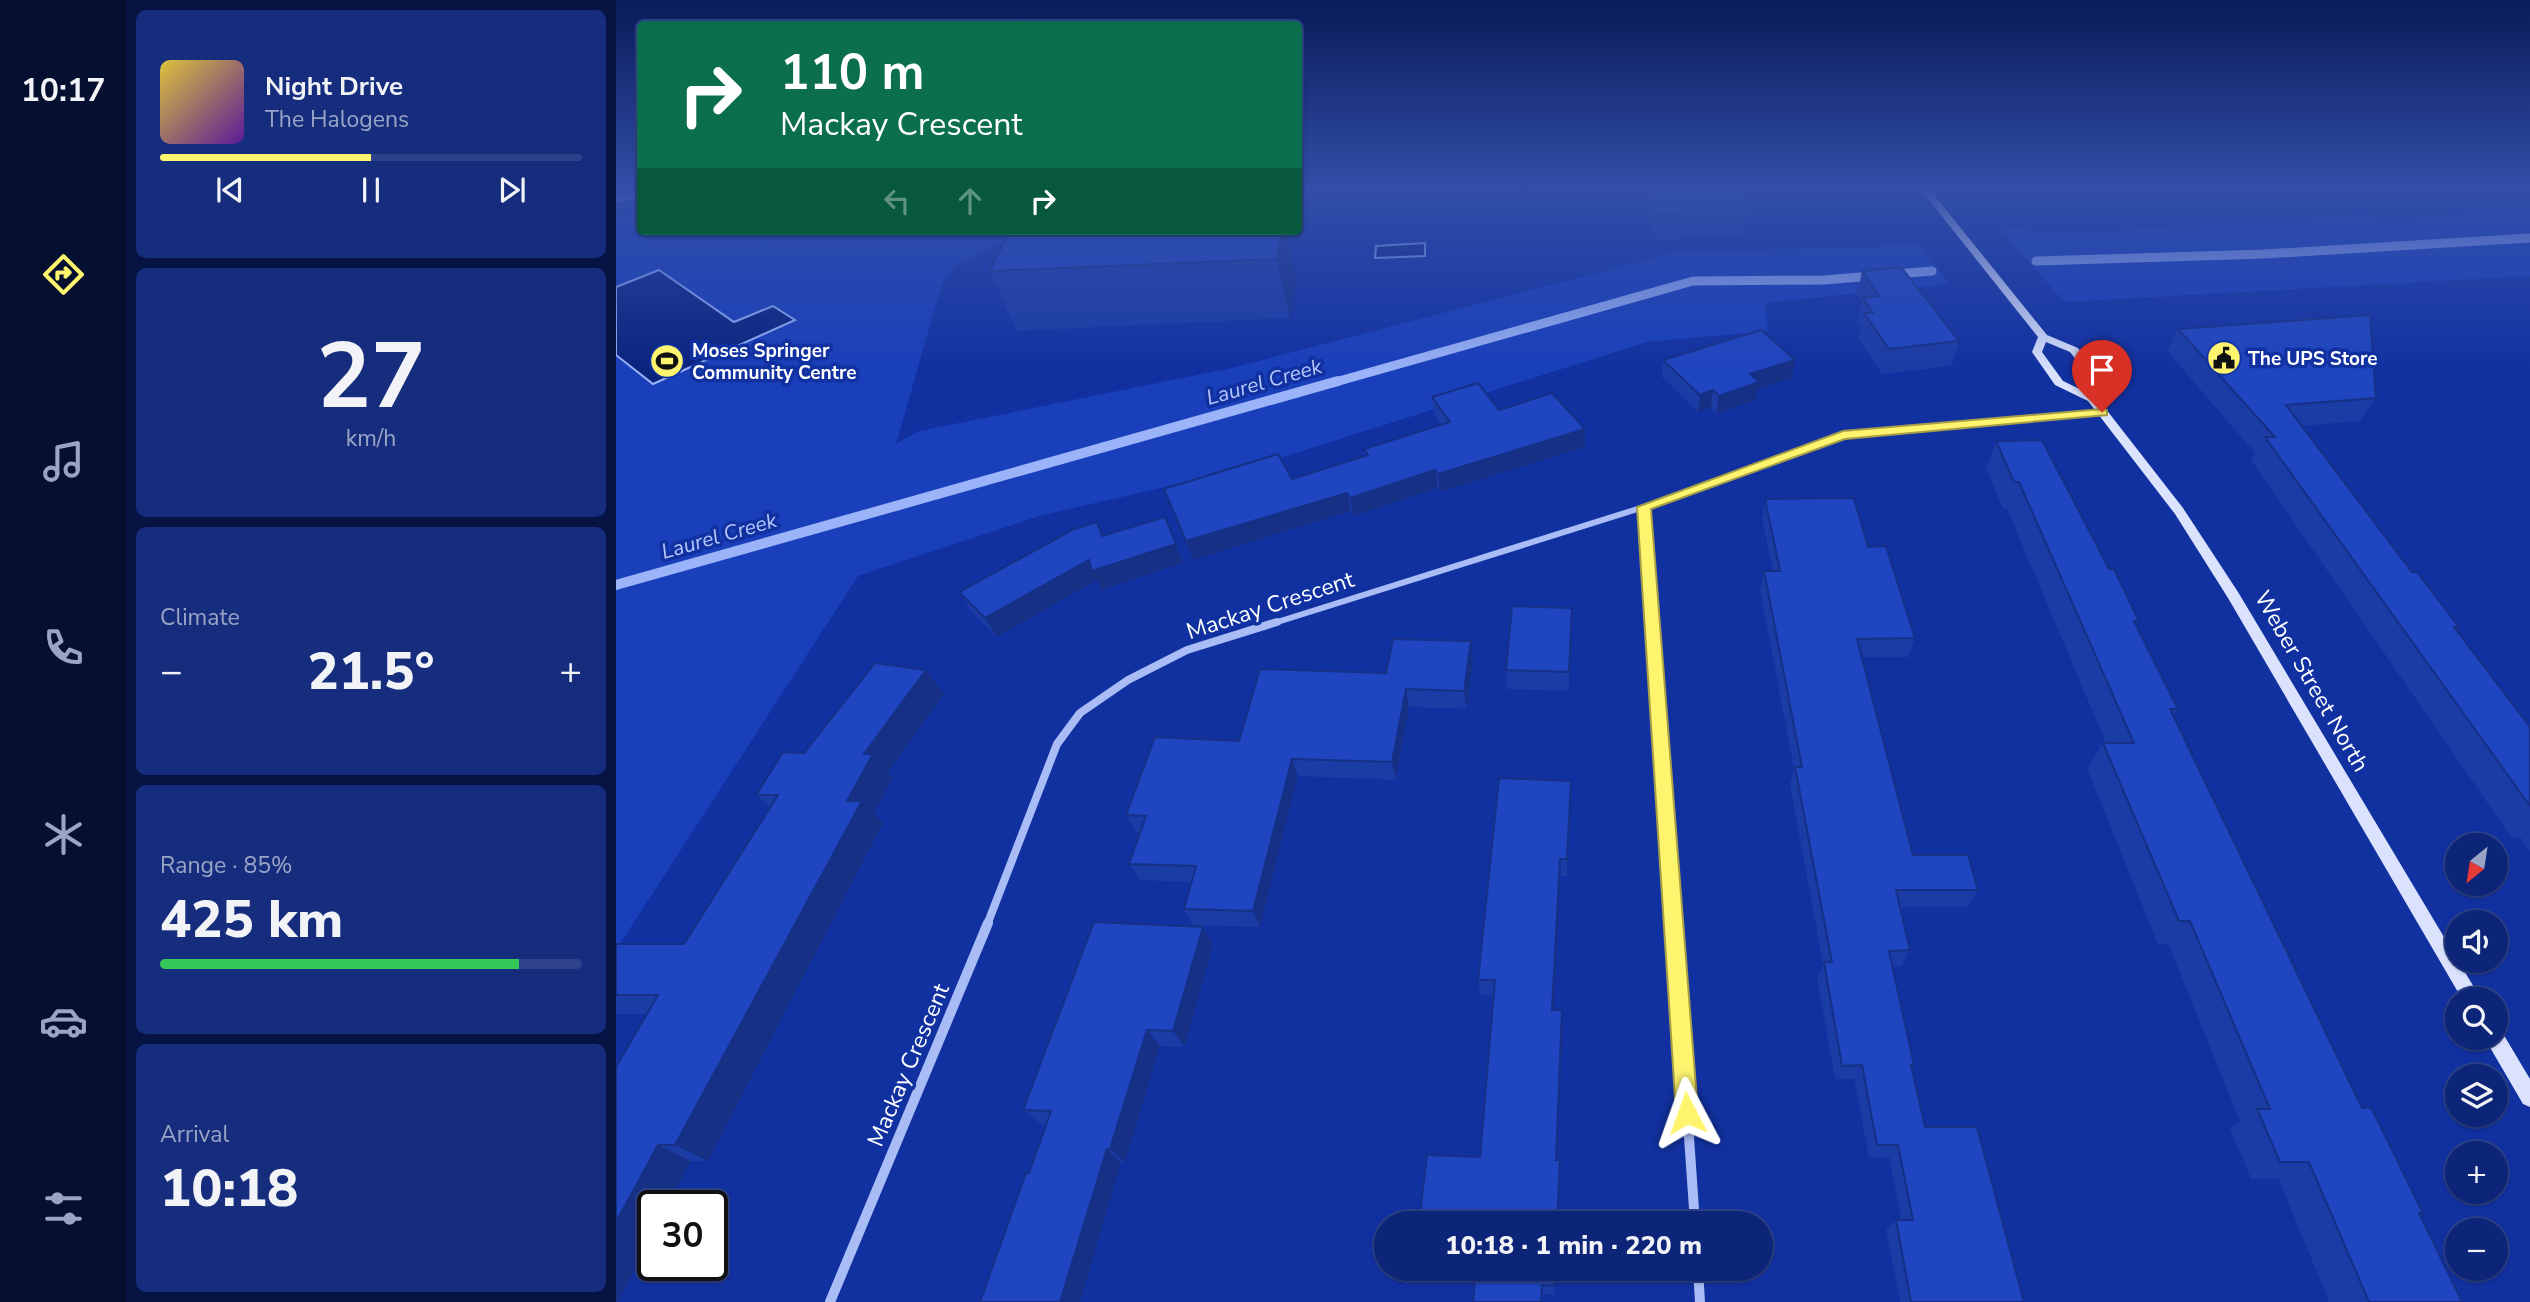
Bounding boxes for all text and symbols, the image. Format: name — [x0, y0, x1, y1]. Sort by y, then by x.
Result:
text: 110 m — [780, 39, 924, 106]
icon: right — [665, 49, 756, 140]
text: 10:17 — [21, 69, 105, 112]
text: Night Drive — [265, 69, 403, 104]
text: Mackay Crescent — [780, 103, 1023, 146]
text: The Halogens — [265, 104, 409, 135]
icon: previous — [211, 171, 249, 209]
icon: pause — [352, 171, 390, 209]
icon: next — [493, 171, 531, 209]
icon: left — [878, 182, 916, 220]
icon: ahead — [951, 182, 989, 220]
icon: right — [1024, 182, 1062, 220]
icon: directions — [39, 250, 88, 299]
text: 27 — [316, 315, 426, 439]
place label: Moses Springer Community Centre — [692, 338, 857, 386]
public building icon: The UPS Store — [2205, 339, 2243, 377]
pin — [2072, 340, 2132, 412]
sports icon: Moses Springer Community Centre — [648, 342, 686, 380]
place label: The UPS Store — [2248, 346, 2378, 372]
icon: arrive — [2083, 351, 2121, 389]
water label: Laurel Creek — [1203, 352, 1325, 412]
text: km/h — [346, 423, 396, 454]
icon: music — [39, 437, 88, 486]
water label: Laurel Creek — [658, 506, 780, 566]
street label: Mackay Crescent — [1182, 564, 1359, 647]
street label: Weber Street North — [2247, 585, 2376, 778]
text: Climate — [160, 602, 240, 633]
icon: phone — [39, 623, 88, 672]
text: 21.5° — [307, 636, 435, 707]
text: − — [160, 646, 183, 697]
text: + — [559, 646, 582, 697]
icon: climate — [39, 810, 88, 859]
north arrow — [2445, 833, 2508, 896]
map controls — [2445, 833, 2508, 1281]
text: Range · 85% — [160, 850, 292, 881]
text: 425 km — [160, 884, 343, 955]
button: sound — [2445, 910, 2508, 973]
street label: Mackay Crescent — [860, 978, 957, 1151]
button: search — [2445, 987, 2508, 1050]
icon: car — [39, 997, 88, 1046]
button: layers — [2445, 1064, 2508, 1127]
position arrow — [1650, 1076, 1724, 1150]
text: Arrival — [160, 1119, 229, 1150]
button: + — [2445, 1141, 2508, 1204]
text: 10:18 — [160, 1153, 298, 1224]
icon: filters — [39, 1184, 88, 1233]
speed limit sign: 30 — [637, 1190, 728, 1281]
button: − — [2445, 1218, 2508, 1281]
text: 10:18 · 1 min · 220 m — [1445, 1228, 1702, 1263]

